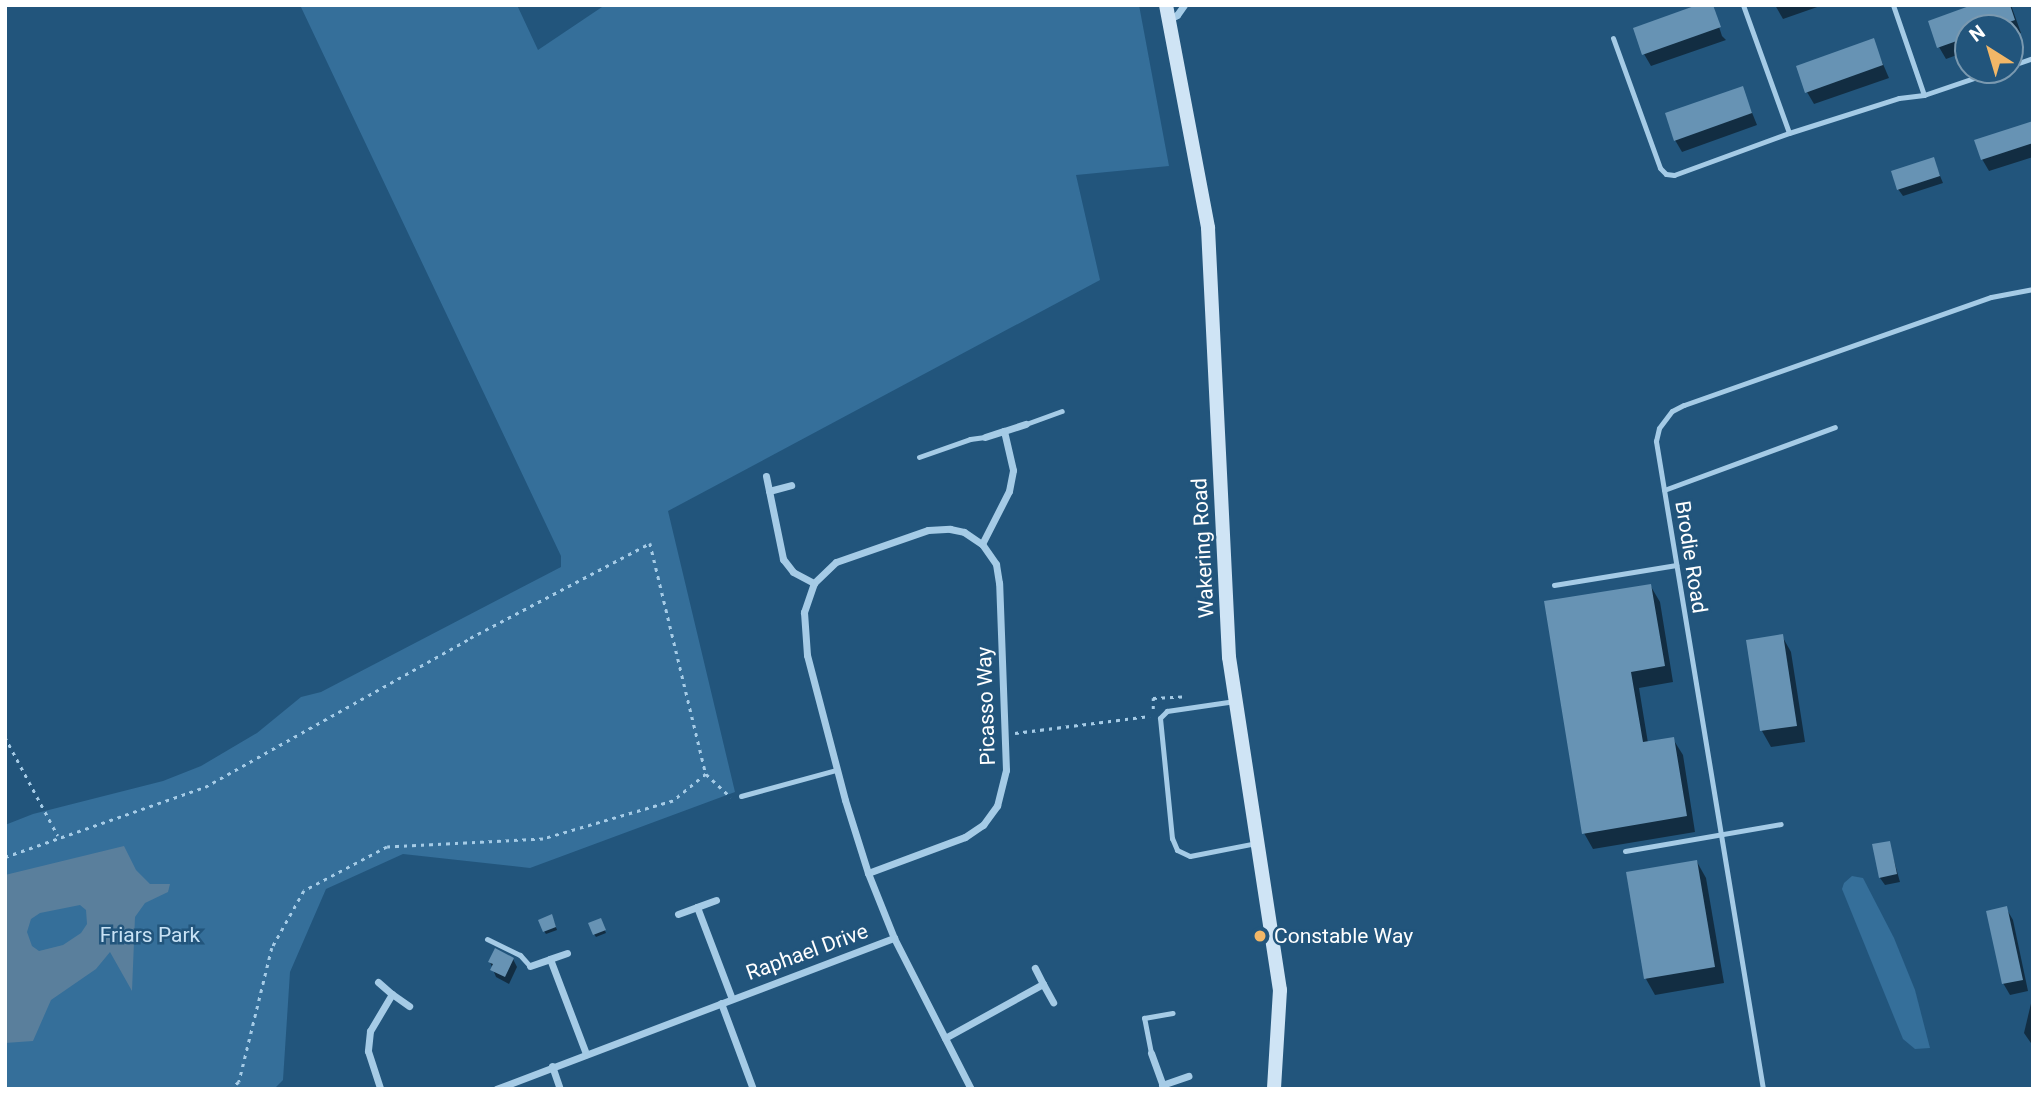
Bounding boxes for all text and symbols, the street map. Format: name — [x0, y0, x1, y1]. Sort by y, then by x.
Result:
north arrow — [1954, 14, 2024, 84]
text: N — [1965, 20, 1990, 47]
street label: Wakering Road — [1187, 477, 1219, 619]
street label: Brodie Road — [1670, 499, 1712, 615]
street label: Picasso Way — [971, 646, 1001, 766]
street label: Raphael Drive — [743, 918, 871, 986]
park label: Friars Park — [100, 922, 200, 948]
place label: Constable Way — [1274, 923, 1413, 949]
marker: Constable Way — [1252, 928, 1268, 944]

